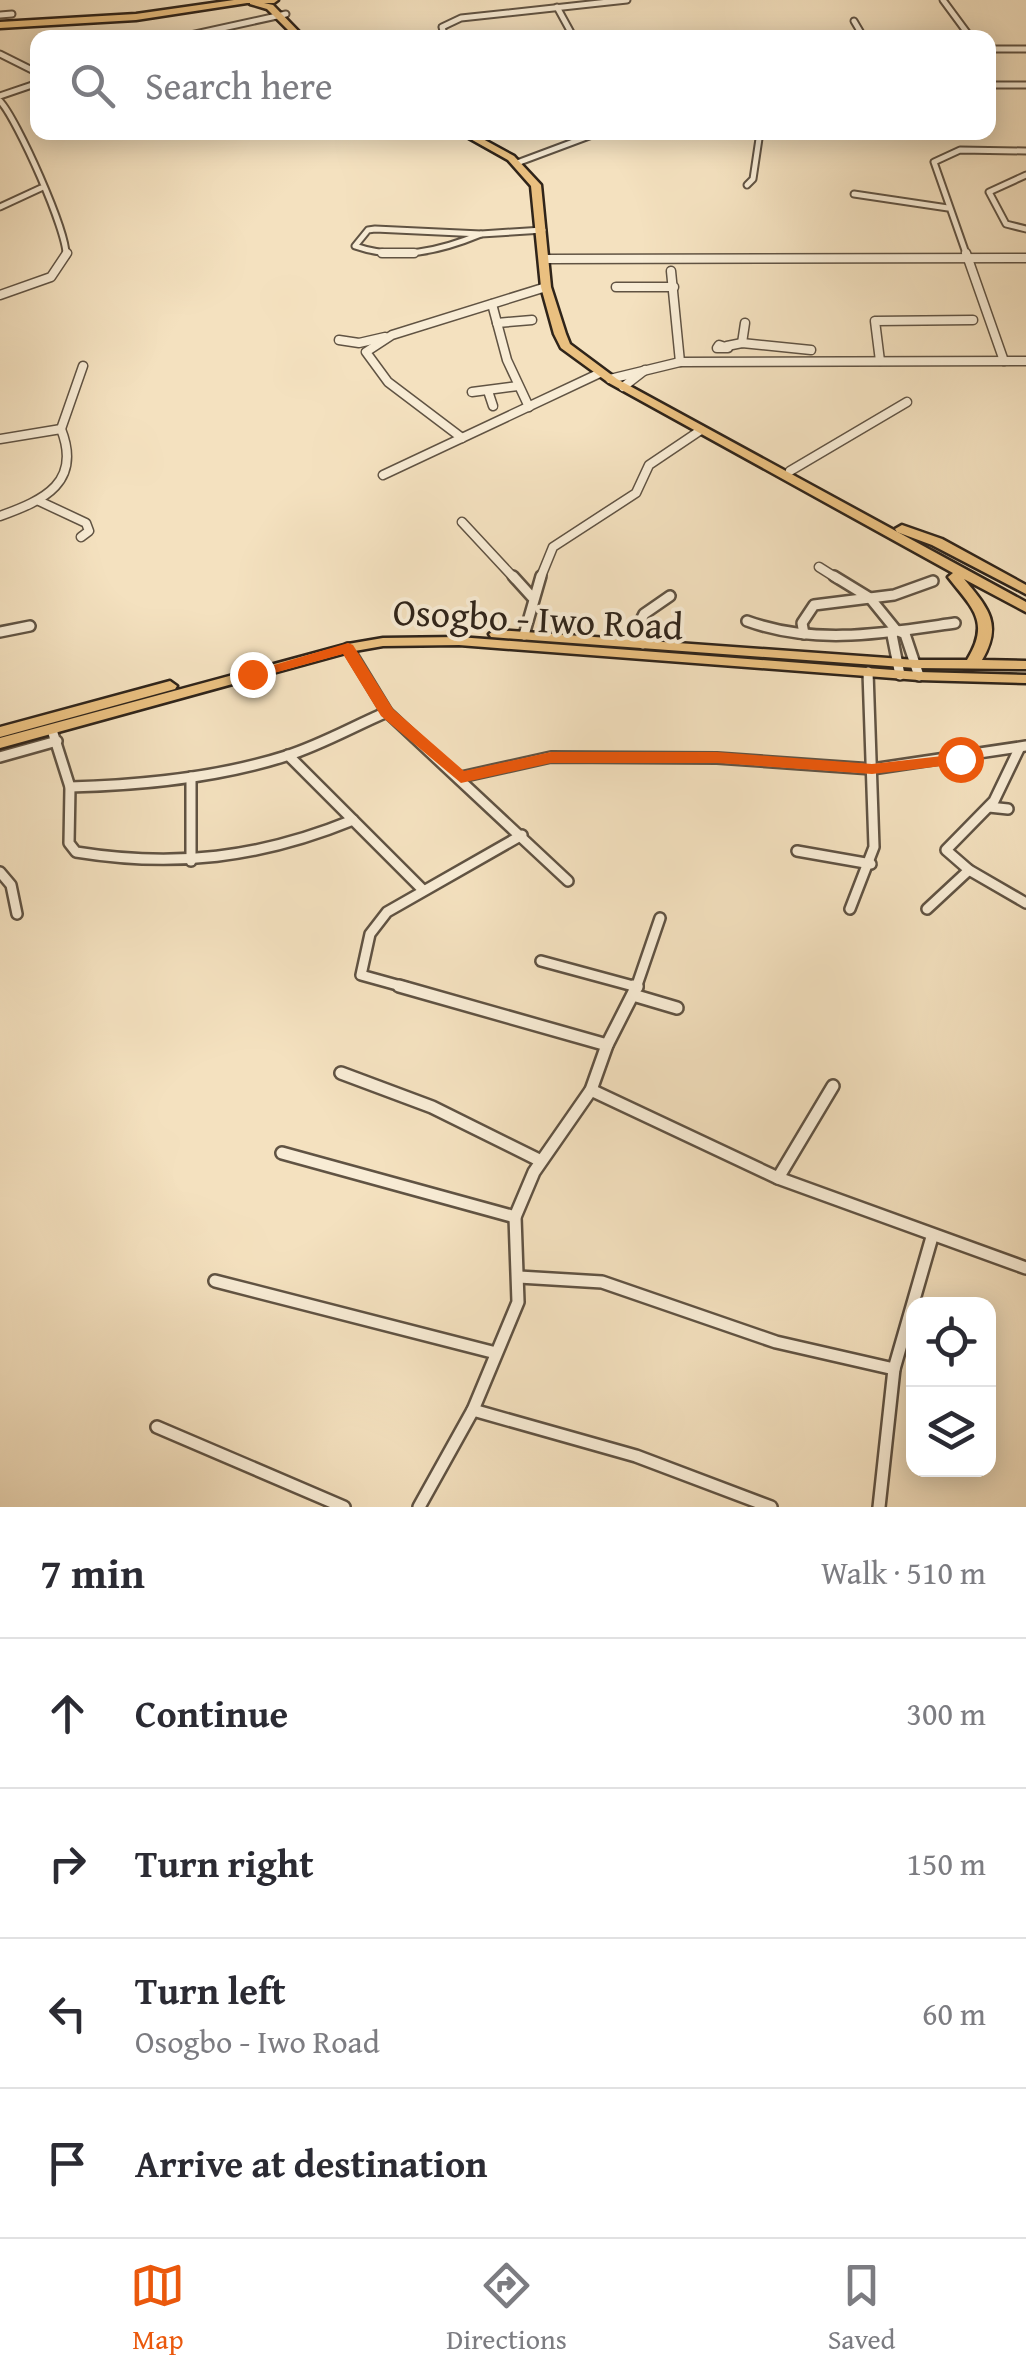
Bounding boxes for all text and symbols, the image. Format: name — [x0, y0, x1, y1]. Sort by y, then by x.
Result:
search box — [30, 30, 996, 140]
text: Search here — [145, 57, 333, 113]
icon: search — [65, 58, 120, 113]
street label: Osogbo - Iwo Road — [391, 582, 685, 654]
route end — [230, 652, 276, 698]
route start — [938, 737, 984, 783]
map controls — [906, 1297, 996, 1477]
button: locate — [906, 1297, 996, 1387]
button: layers — [906, 1387, 996, 1477]
text: 7 min — [40, 1542, 145, 1603]
text: Walk · 510 m — [821, 1549, 986, 1596]
text: Continue — [135, 1685, 288, 1741]
icon: ahead — [40, 1686, 95, 1741]
text: 300 m — [907, 1690, 986, 1737]
text: Turn right — [135, 1835, 314, 1891]
icon: right — [40, 1836, 95, 1891]
text: 150 m — [907, 1840, 986, 1887]
text: Turn left — [135, 1962, 286, 2018]
icon: left — [40, 1986, 95, 2041]
text: 60 m — [922, 1990, 986, 2037]
text: Osogbo - Iwo Road — [135, 2018, 380, 2065]
text: Arrive at destination — [135, 2135, 488, 2191]
icon: arrive — [40, 2136, 95, 2191]
tab: Map — [130, 2258, 185, 2359]
tab: Directions — [446, 2258, 567, 2359]
tab: Saved — [828, 2258, 896, 2359]

